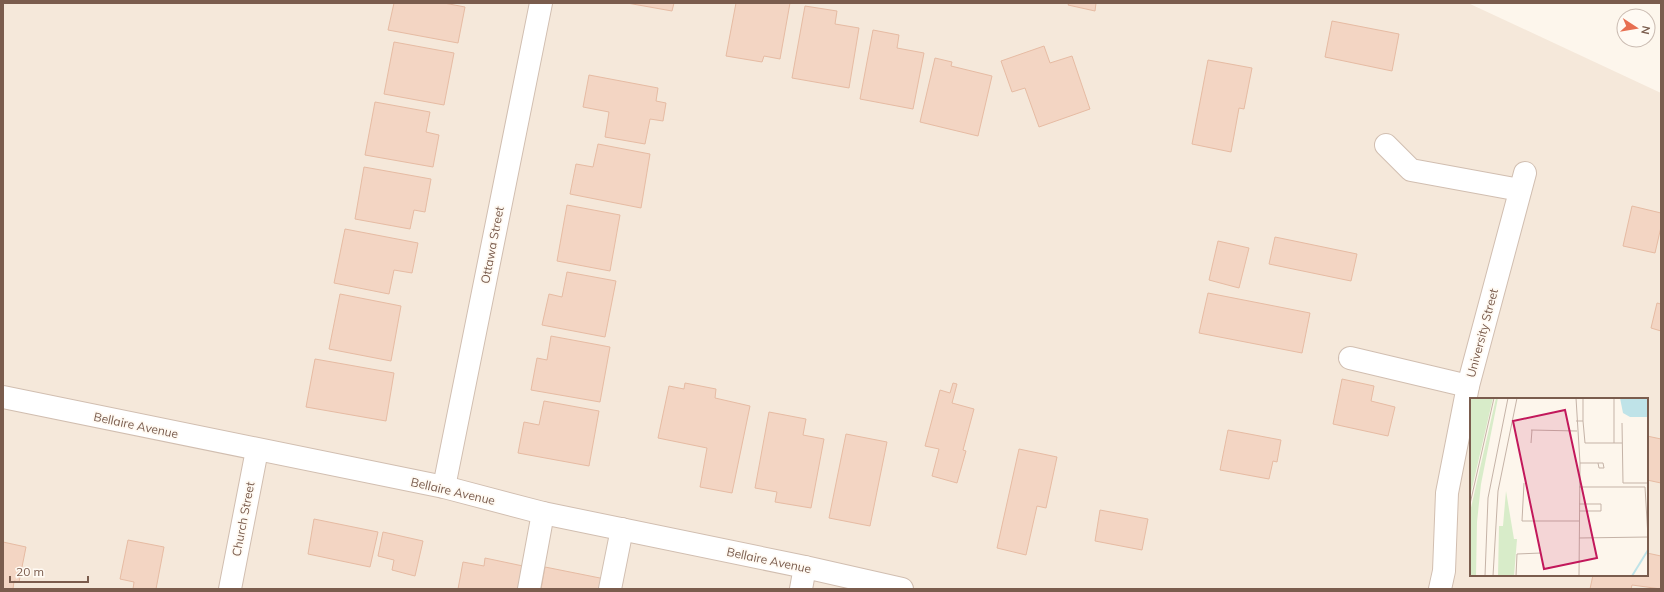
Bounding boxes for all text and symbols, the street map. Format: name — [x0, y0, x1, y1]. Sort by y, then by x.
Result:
north arrow — [1616, 8, 1656, 48]
text: N — [1638, 25, 1653, 36]
street label: Ottawa Street — [477, 205, 507, 285]
street label: University Street — [1463, 287, 1501, 379]
inset map — [1470, 398, 1648, 576]
street label: Bellaire Avenue — [92, 409, 180, 441]
street label: Bellaire Avenue — [409, 474, 497, 508]
street label: Church Street — [228, 480, 258, 558]
street label: Bellaire Avenue — [725, 544, 813, 576]
scale bar — [10, 558, 88, 584]
text: 20 m — [16, 564, 44, 579]

